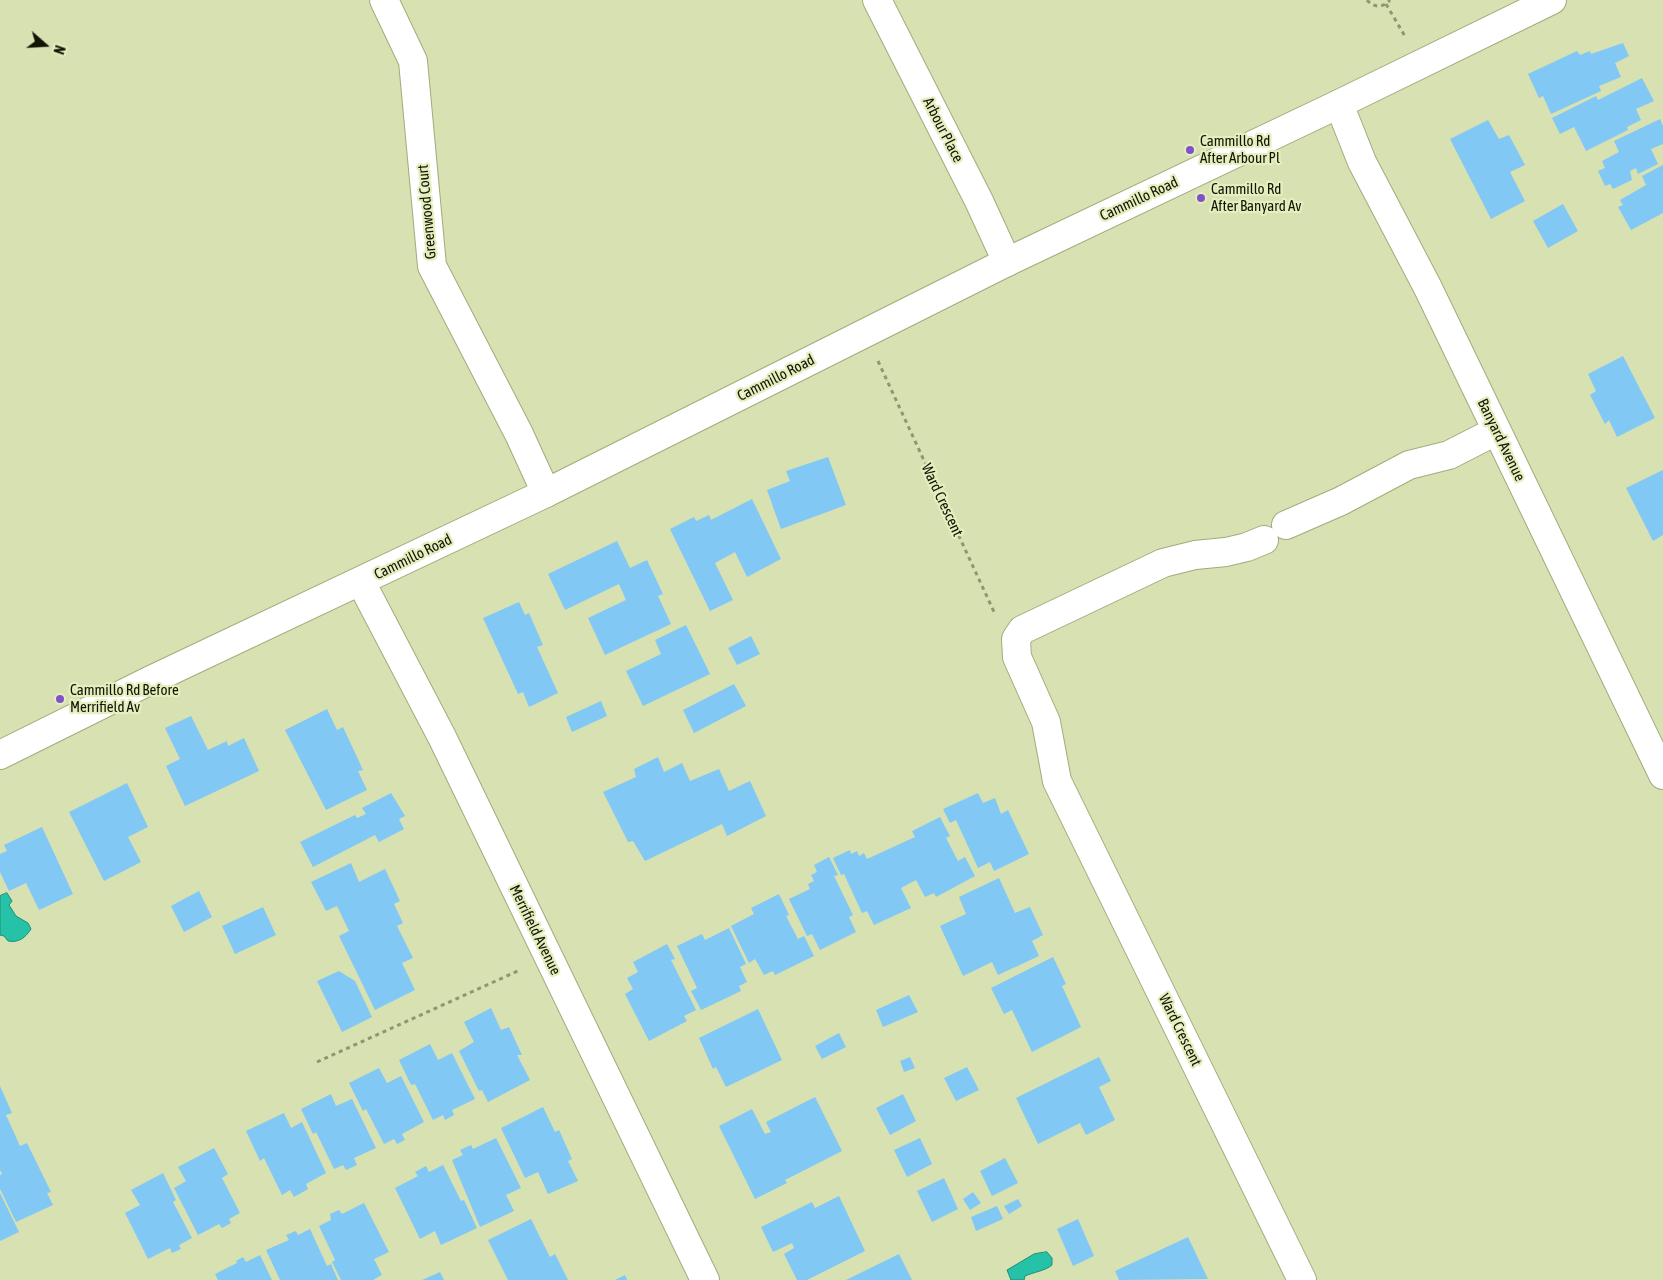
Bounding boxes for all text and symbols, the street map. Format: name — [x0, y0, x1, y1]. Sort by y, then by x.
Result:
north arrow — [20, 20, 70, 70]
text: N — [50, 43, 68, 56]
street label: Arbour Place — [919, 95, 967, 165]
place label: Cammillo Rd After Arbour Pl — [1200, 132, 1280, 167]
marker: Cammillo Rd After Arbour Pl — [1184, 144, 1196, 156]
street label: Greenwood Court — [414, 164, 440, 260]
street label: Cammillo Road — [1097, 173, 1181, 225]
place label: Cammillo Rd After Banyard Av — [1211, 180, 1301, 215]
marker: Cammillo Rd After Banyard Av — [1195, 192, 1207, 204]
street label: Cammillo Road — [734, 351, 818, 405]
street label: Banyard Avenue — [1473, 396, 1529, 484]
street label: Ward Crescent — [917, 461, 967, 539]
street label: Cammillo Road — [371, 530, 455, 584]
place label: Cammillo Rd Before Merrifield Av — [70, 681, 179, 716]
marker: Cammillo Rd Before Merrifield Av — [54, 693, 66, 705]
street label: Merrifield Avenue — [505, 882, 565, 978]
street label: Ward Crescent — [1155, 991, 1205, 1069]

